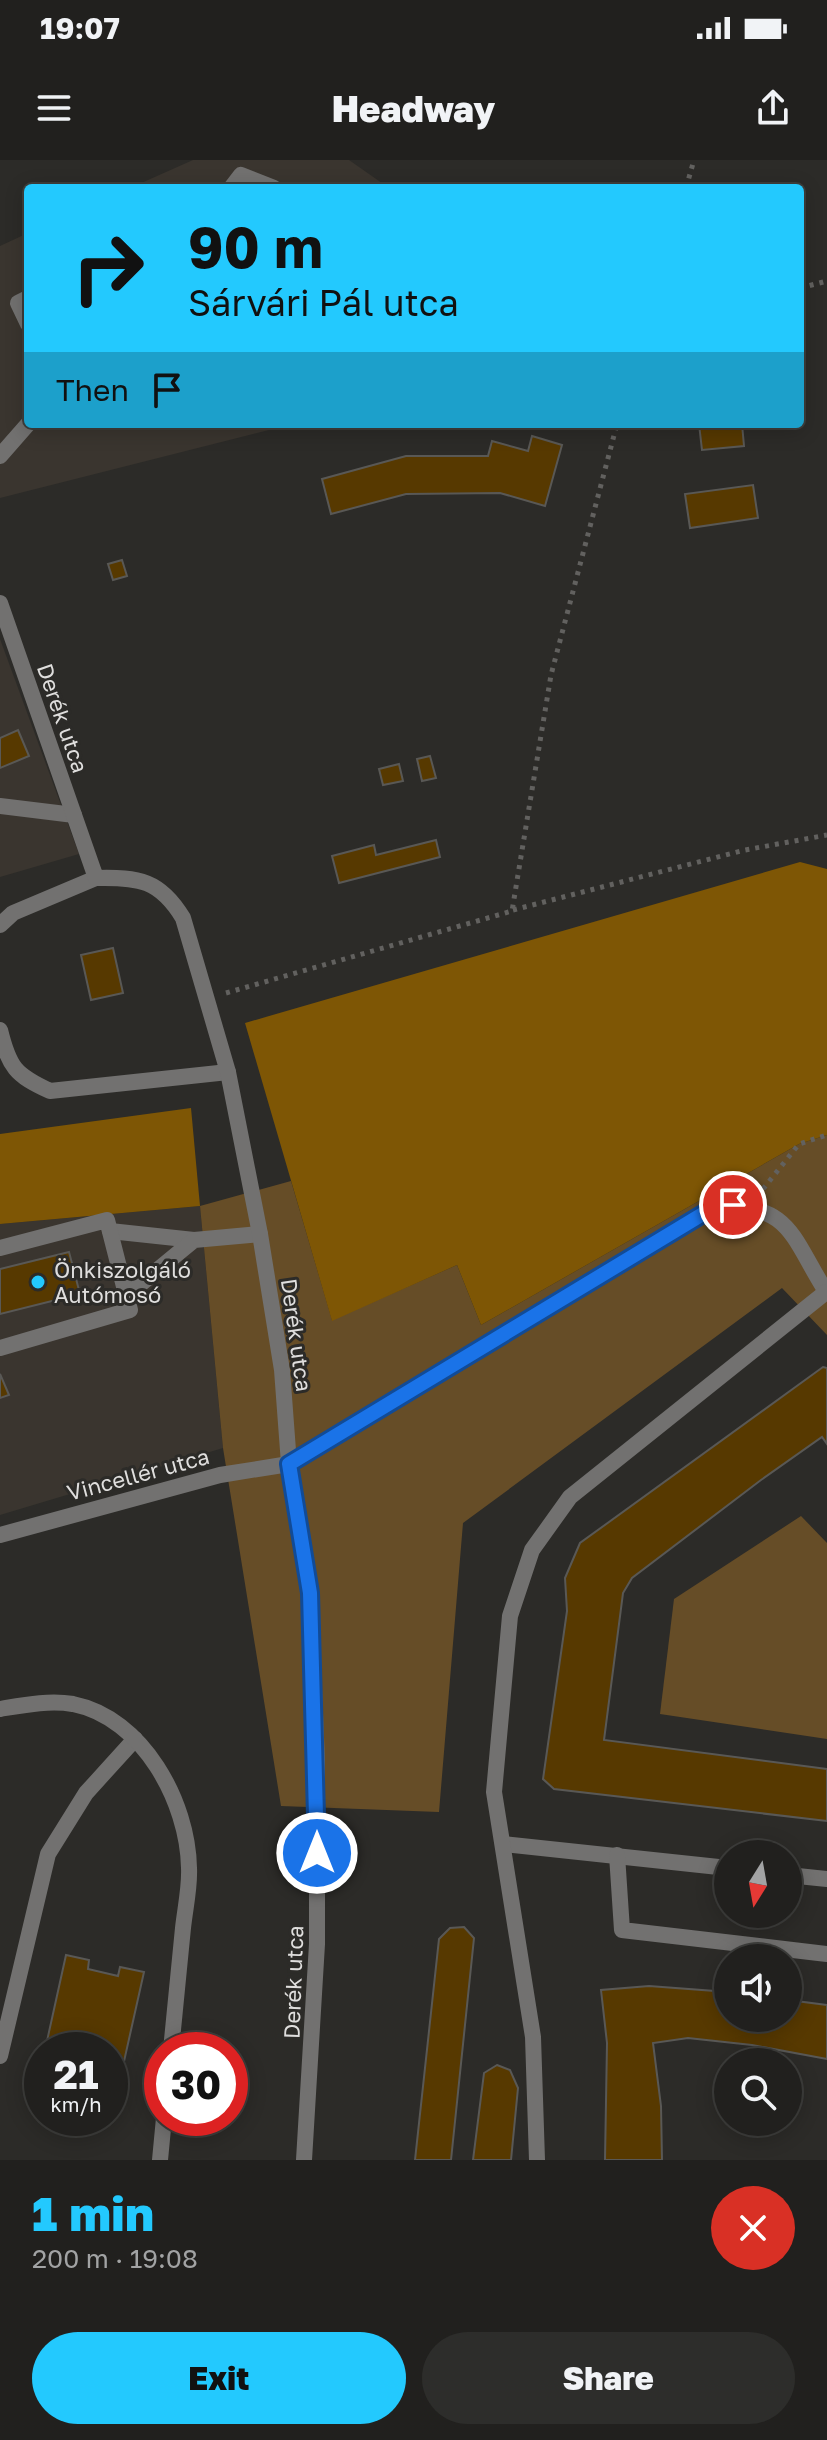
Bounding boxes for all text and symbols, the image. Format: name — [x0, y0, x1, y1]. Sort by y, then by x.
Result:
text: 19:07 — [40, 10, 120, 46]
icon: menu — [32, 86, 76, 130]
icon: share — [751, 86, 795, 130]
text: Headway — [332, 87, 495, 130]
text: 90 m — [188, 213, 323, 280]
icon: right — [56, 216, 160, 320]
text: Sárvári Pál utca — [188, 281, 459, 324]
icon: arrive — [145, 368, 189, 412]
text: Then — [56, 372, 129, 408]
street label: Derék utca — [32, 660, 94, 776]
pin — [699, 1171, 767, 1239]
icon: arrive — [711, 1183, 755, 1227]
place label: Önkiszolgáló Autómosó — [54, 1256, 191, 1308]
marker: Önkiszolgáló Autómosó — [29, 1273, 47, 1291]
street label: Derék utca — [276, 1277, 318, 1393]
street label: Vincellér utca — [64, 1442, 212, 1506]
position arrow — [275, 1811, 359, 1895]
north arrow — [714, 1840, 802, 1928]
map controls — [714, 1840, 802, 2136]
street label: Derék utca — [278, 1925, 308, 2039]
button: sound — [714, 1944, 802, 2032]
speed limit sign: 30 — [144, 2032, 248, 2136]
button: search — [714, 2048, 802, 2136]
text: 21 — [54, 2050, 99, 2098]
text: km/h — [51, 2092, 101, 2116]
text: 1 min — [32, 2184, 154, 2242]
button: close — [711, 2186, 795, 2270]
text: 200 m · 19:08 — [32, 2243, 198, 2274]
button: Exit — [32, 2332, 406, 2424]
button: Share — [422, 2332, 795, 2424]

